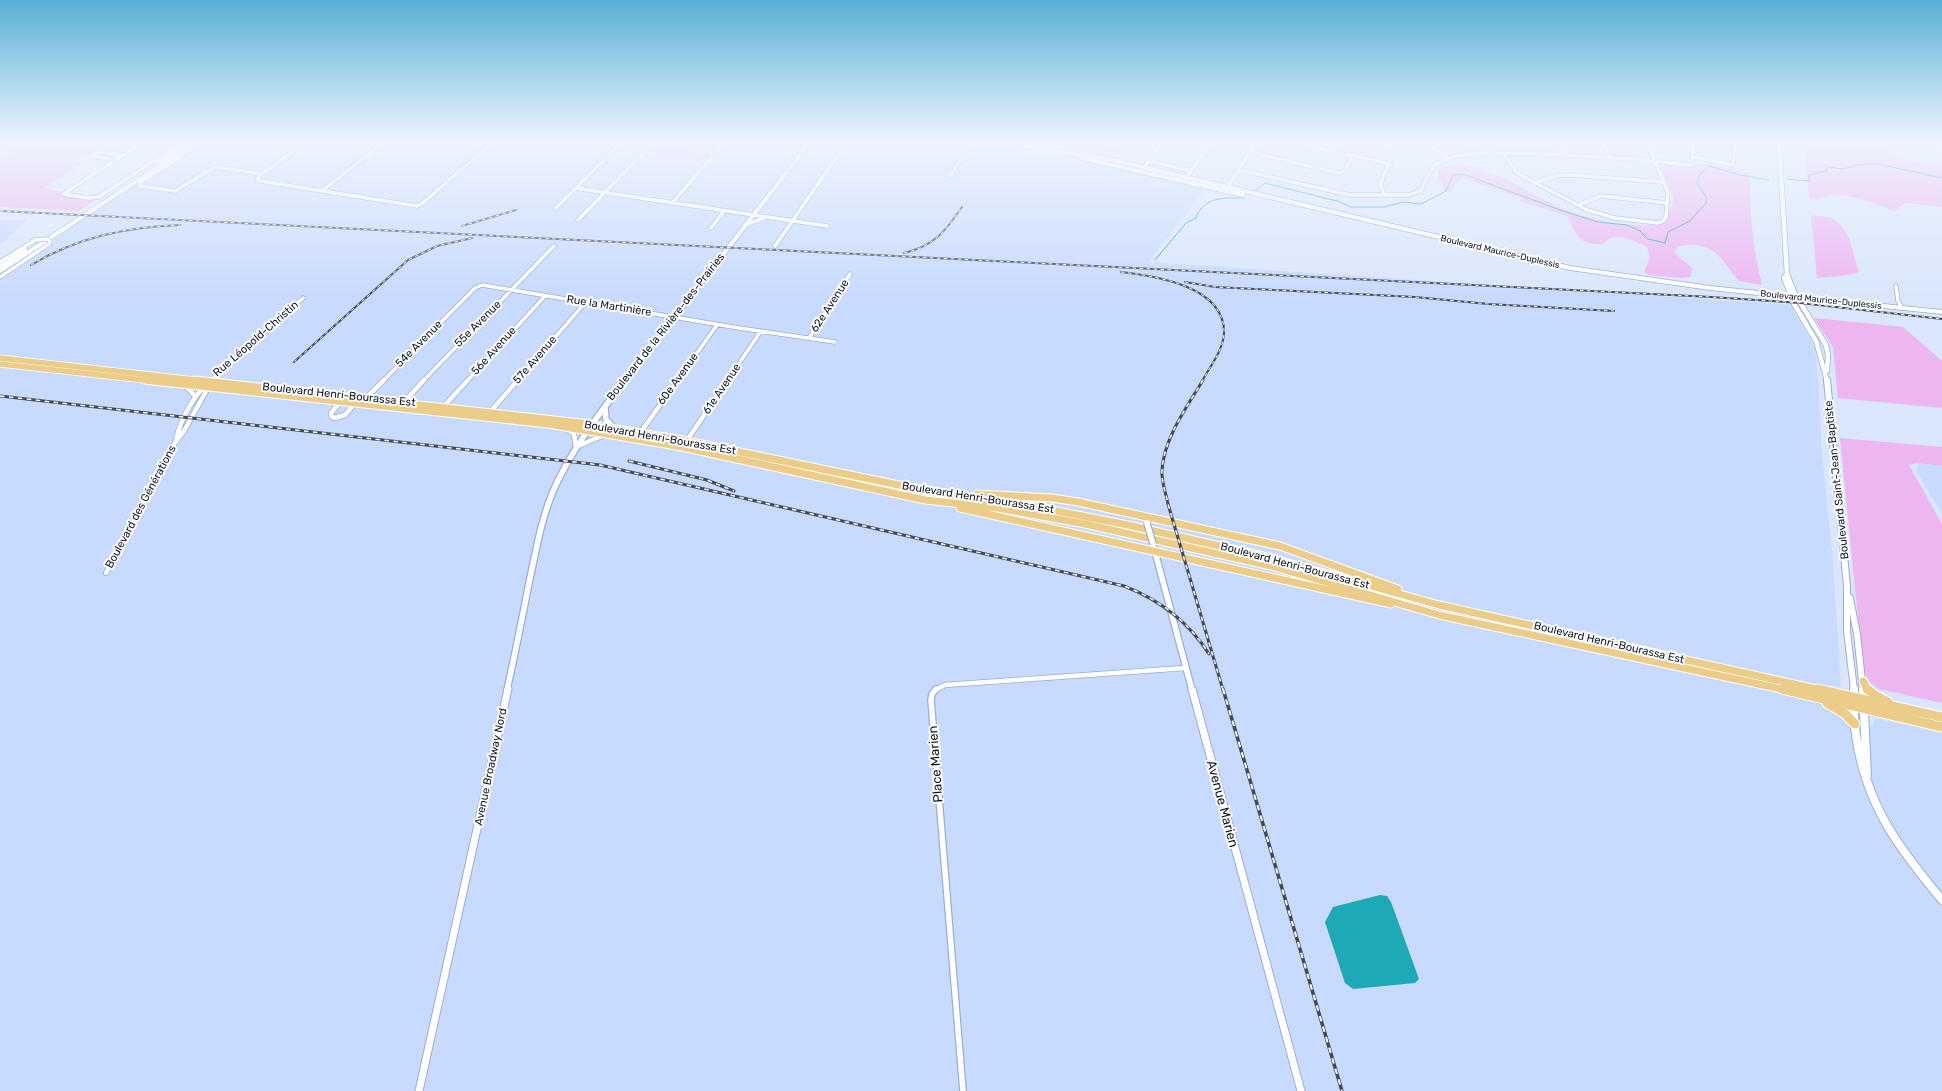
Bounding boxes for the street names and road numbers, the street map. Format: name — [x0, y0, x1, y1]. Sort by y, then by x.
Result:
street label: Boulevard Maurice-Duplessis — [1439, 233, 1561, 271]
street label: Boulevard de la Rivière-des-Prairies — [604, 251, 728, 403]
street label: 62e Avenue — [808, 277, 852, 335]
street label: Boulevard Maurice-Duplessis — [1760, 288, 1882, 312]
street label: Rue la Martinière — [566, 293, 652, 319]
street label: Rue Léopold-Christin — [211, 298, 301, 380]
street label: 55e Avenue — [452, 298, 504, 350]
street label: 54e Avenue — [393, 318, 445, 370]
street label: 56e Avenue — [469, 324, 519, 378]
street label: 57e Avenue — [510, 333, 560, 387]
street label: 60e Avenue — [655, 350, 701, 408]
street label: 61e Avenue — [700, 361, 744, 417]
street label: Boulevard Henri-Bourassa Est — [262, 380, 416, 410]
street label: Boulevard Saint-Jean-Baptiste — [1822, 400, 1852, 560]
street label: Boulevard Henri-Bourassa Est — [583, 418, 737, 458]
street label: Boulevard des Générations — [103, 443, 179, 571]
street label: Boulevard Henri-Bourassa Est — [901, 479, 1055, 517]
street label: Boulevard Henri-Bourassa Est — [1219, 540, 1371, 592]
street label: Boulevard Henri-Bourassa Est — [1533, 619, 1685, 667]
street label: Avenue Broadway Nord — [472, 707, 510, 827]
street label: Place Marien — [926, 725, 946, 803]
street label: Avenue Marien — [1203, 759, 1241, 849]

